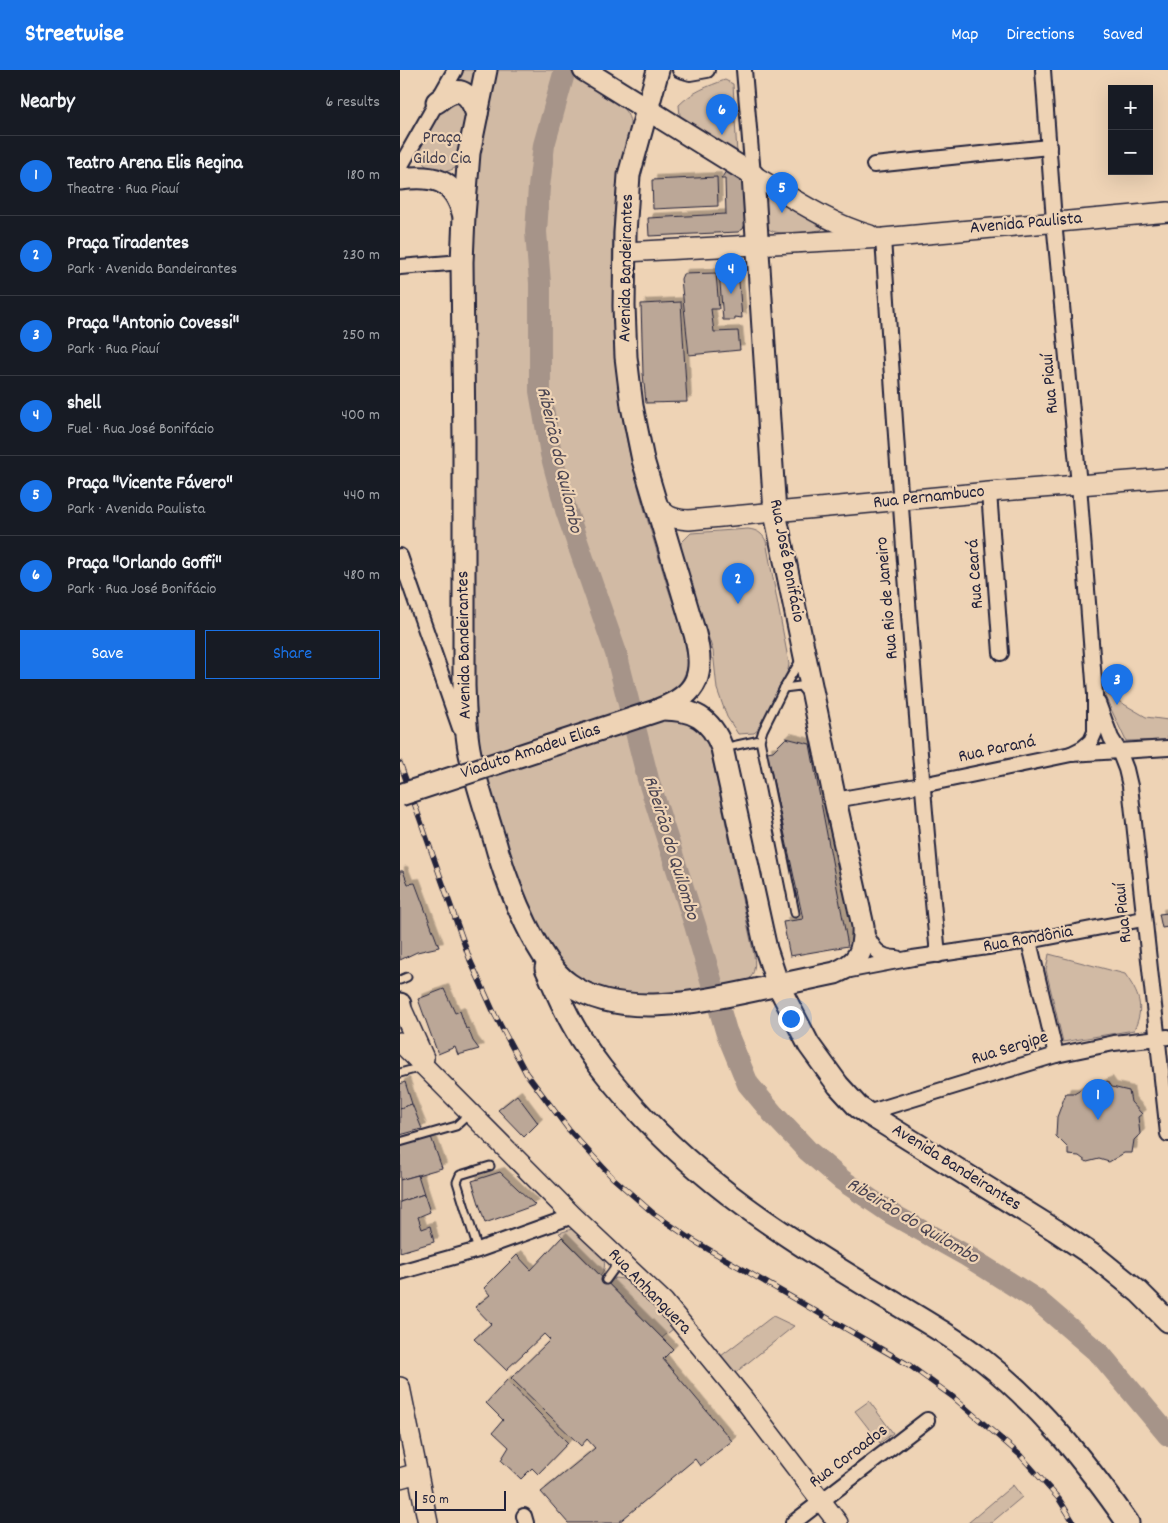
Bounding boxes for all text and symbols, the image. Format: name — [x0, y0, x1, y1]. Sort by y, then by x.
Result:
text: Streetwise — [25, 18, 124, 52]
text: Map — [951, 23, 978, 48]
text: Directions — [1006, 23, 1075, 48]
text: Saved — [1103, 23, 1143, 48]
map controls — [1108, 85, 1153, 175]
button: + — [1108, 85, 1153, 130]
text: Nearby — [20, 88, 75, 118]
text: 6 results — [325, 91, 380, 114]
pin: 6 — [706, 94, 738, 135]
park label: Praça Gildo Cia — [413, 126, 471, 172]
button: − — [1108, 130, 1153, 175]
text: Teatro Arena Elis Regina — [67, 151, 243, 178]
text: 1 — [34, 164, 38, 187]
text: 180 m — [347, 164, 380, 187]
pin: 5 — [766, 172, 798, 213]
text: Theatre · Rua Piauí — [67, 178, 179, 201]
street label: Avenida Bandeirantes — [613, 194, 641, 342]
street label: Avenida Paulista — [969, 207, 1084, 241]
text: Praça Tiradentes — [67, 231, 189, 258]
text: 2 — [33, 244, 40, 267]
text: 230 m — [343, 244, 380, 267]
pin: 4 — [715, 253, 747, 294]
text: Park · Avenida Bandeirantes — [67, 258, 237, 281]
text: Praça "Antonio Covessi" — [67, 311, 239, 338]
text: 3 — [32, 324, 40, 347]
text: 250 m — [342, 324, 380, 347]
text: Park · Rua Piauí — [67, 338, 159, 361]
street label: Rua Piauí — [1036, 351, 1066, 415]
water label: Ribeirão do Quilombo — [528, 384, 588, 537]
text: shell — [67, 391, 101, 418]
text: 4 — [33, 404, 39, 427]
text: 400 m — [341, 404, 380, 427]
text: Fuel · Rua José Bonifácio — [67, 418, 214, 441]
text: Praça "Vicente Fávero" — [67, 471, 233, 498]
street label: Rua Pernambuco — [872, 480, 986, 516]
text: 5 — [32, 484, 40, 507]
text: 440 m — [343, 484, 380, 507]
street label: Rua José Bonifácio — [762, 497, 810, 625]
text: Park · Avenida Paulista — [67, 498, 205, 521]
street label: Rua Rio de Janeiro — [870, 536, 906, 660]
street label: Rua Ceará — [961, 538, 991, 610]
text: Praça "Orlando Goffi" — [67, 551, 222, 578]
pin: 2 — [722, 563, 754, 604]
text: 6 — [32, 564, 40, 587]
text: 480 m — [344, 564, 380, 587]
street label: Avenida Bandeirantes — [451, 571, 479, 719]
text: Park · Rua José Bonifácio — [67, 578, 216, 601]
button: Save — [20, 630, 195, 679]
button: Share — [205, 630, 380, 679]
pin: 3 — [1101, 664, 1133, 705]
street label: Viaduto Amadeu Elias — [458, 718, 604, 786]
street label: Rua Paraná — [956, 730, 1038, 770]
water label: Ribeirão do Quilombo — [635, 773, 705, 925]
street label: Rua Piauí — [1108, 880, 1140, 944]
street label: Rua Rondônia — [981, 920, 1075, 960]
your location — [778, 1006, 804, 1032]
street label: Rua Sergipe — [969, 1025, 1052, 1073]
pin: 1 — [1082, 1079, 1114, 1120]
street label: Avenida Bandeirantes — [886, 1118, 1026, 1218]
water label: Ribeirão do Quilombo — [841, 1172, 984, 1273]
street label: Rua Anhanguera — [601, 1243, 697, 1341]
street label: Rua Coroados — [804, 1419, 894, 1495]
scale bar — [415, 1488, 506, 1511]
text: 50 m — [422, 1490, 449, 1510]

